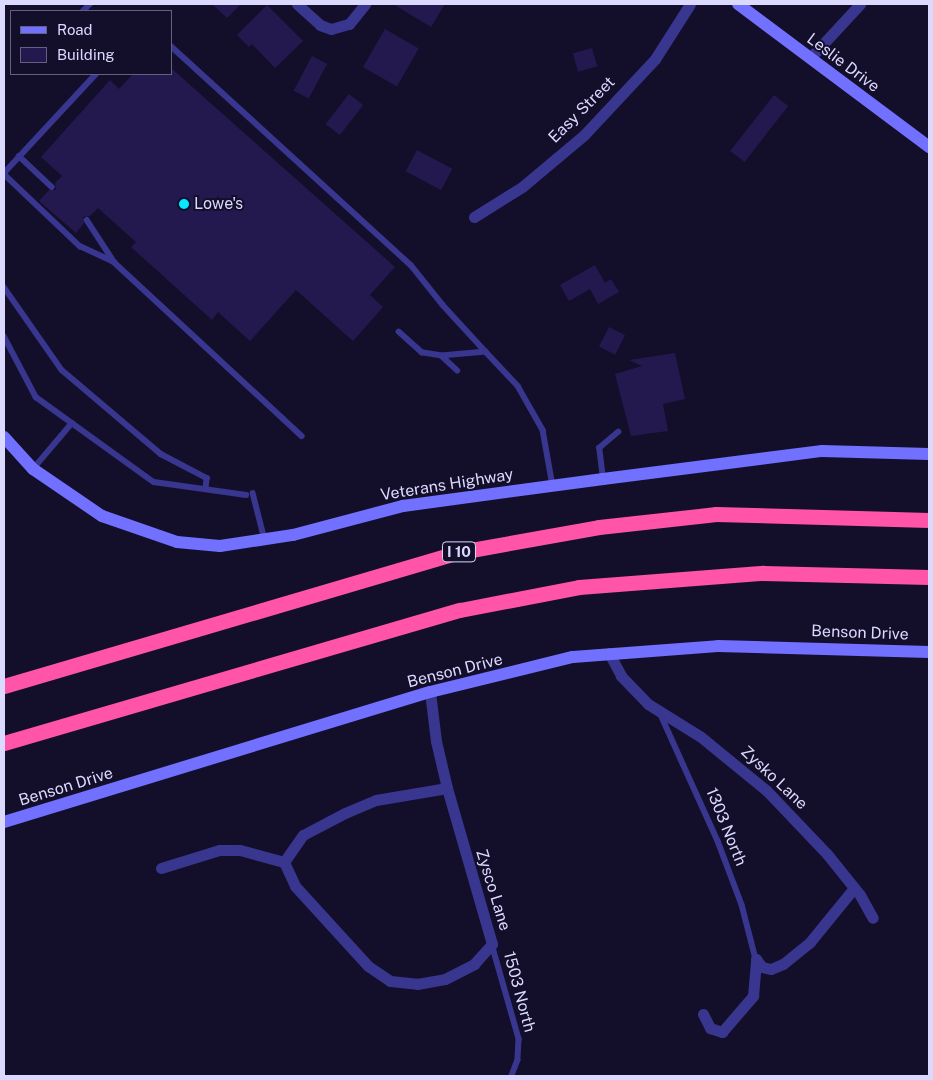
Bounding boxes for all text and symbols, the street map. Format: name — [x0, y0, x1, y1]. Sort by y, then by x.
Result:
legend — [10, 10, 172, 75]
text: Road — [57, 21, 93, 38]
street label: Leslie Drive — [803, 29, 883, 97]
text: Building — [57, 46, 115, 63]
street label: Easy Street — [545, 73, 619, 147]
place label: Lowe's — [194, 194, 243, 214]
marker: Lowe's — [178, 198, 190, 210]
street label: Veterans Highway — [379, 465, 515, 505]
road number: I 10 — [442, 540, 476, 564]
street label: Benson Drive — [811, 622, 909, 644]
street label: Benson Drive — [405, 650, 505, 692]
street label: Zysko Lane — [737, 742, 811, 814]
street label: Benson Drive — [17, 764, 115, 810]
street label: 1303 North — [702, 785, 750, 869]
street label: Zysco Lane — [472, 847, 514, 933]
street label: 1503 North — [499, 949, 539, 1035]

